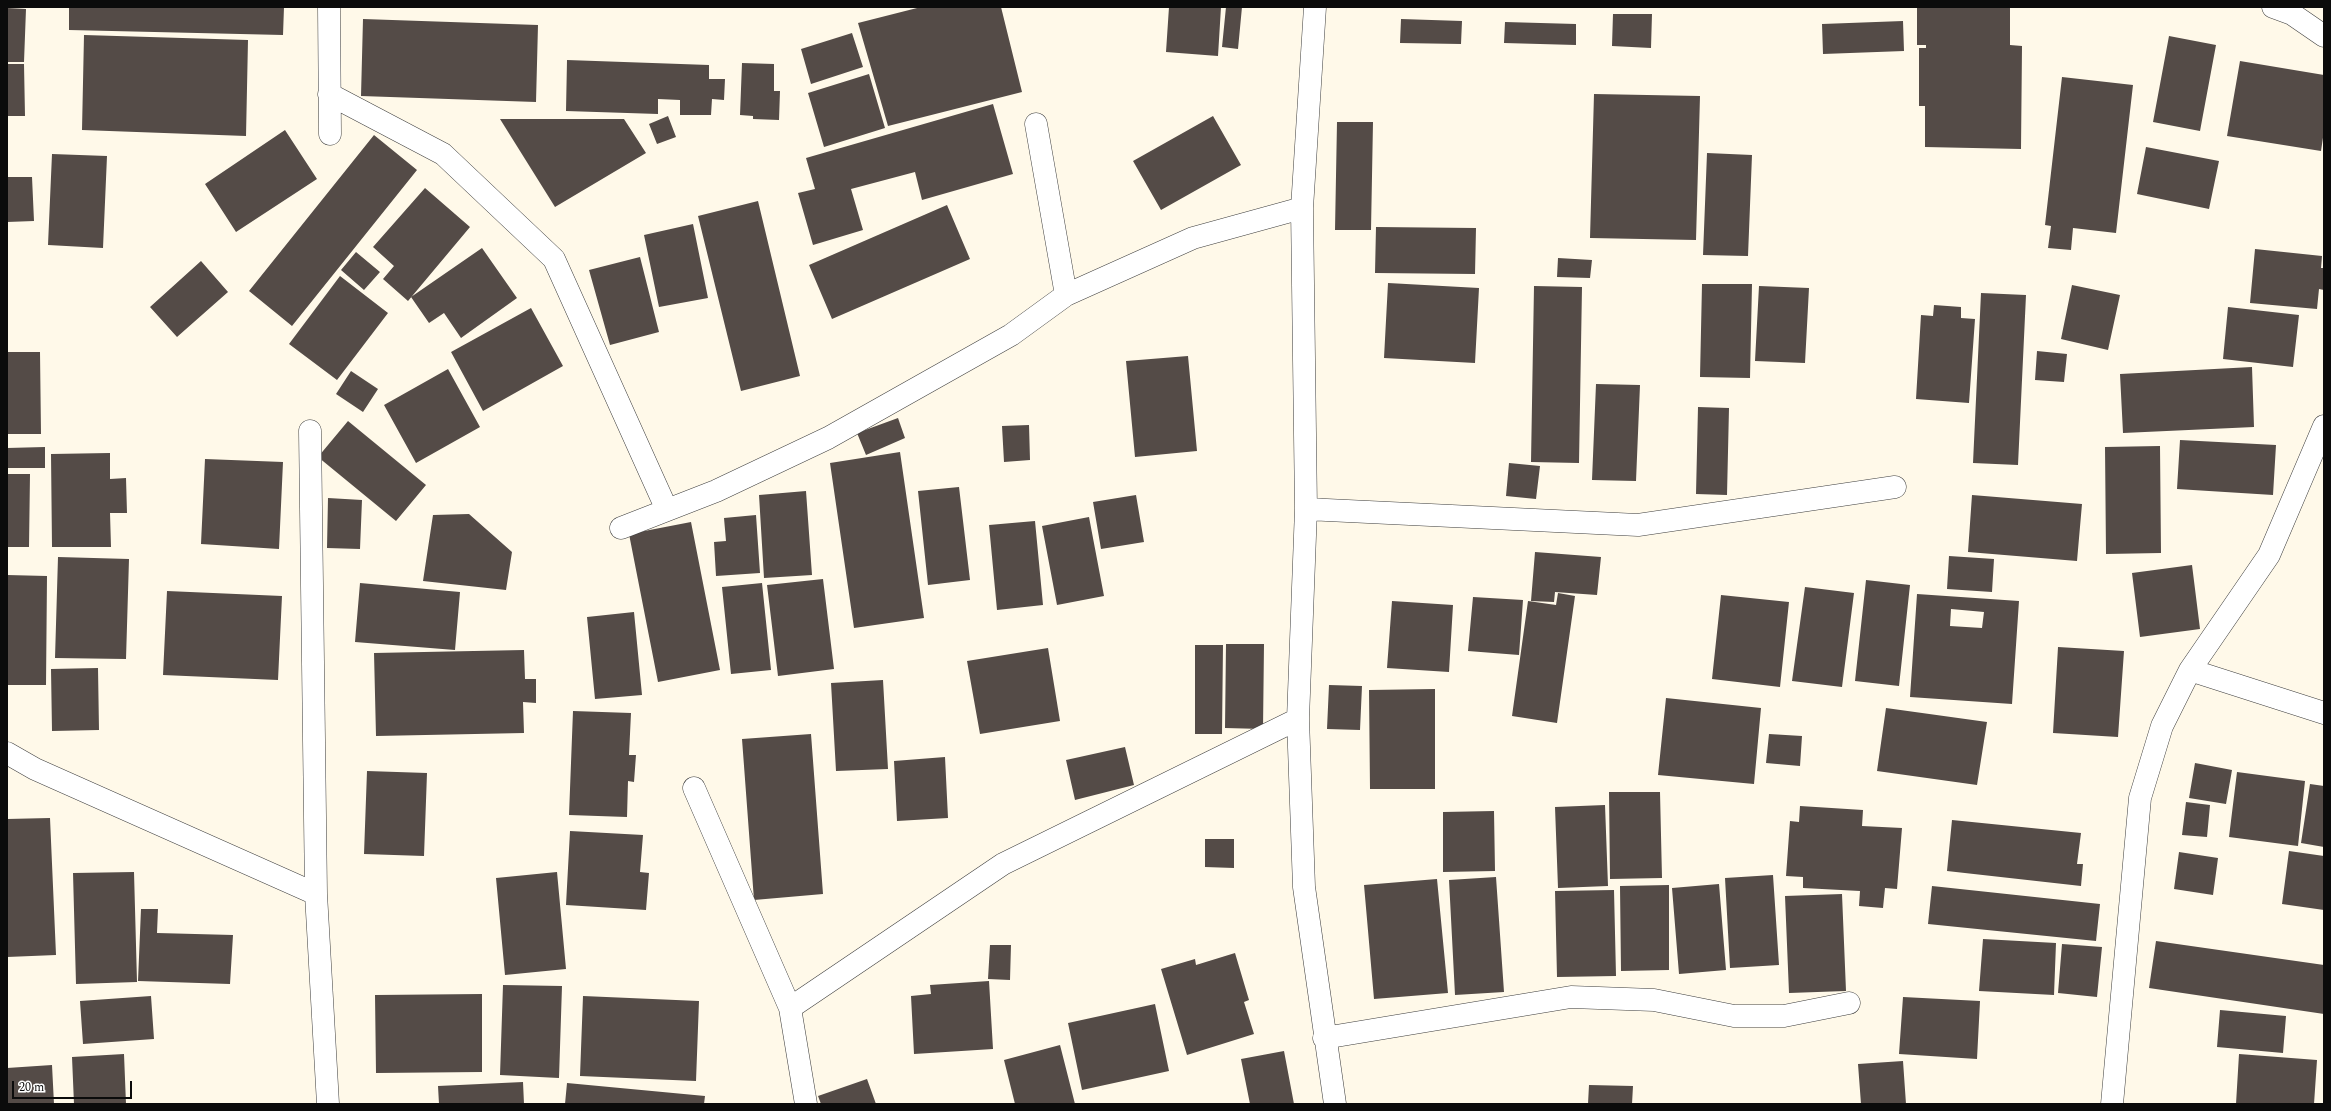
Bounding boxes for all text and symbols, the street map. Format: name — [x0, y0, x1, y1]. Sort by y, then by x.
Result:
scale bar — [14, 1073, 134, 1099]
text: 20 m — [19, 1078, 44, 1097]

